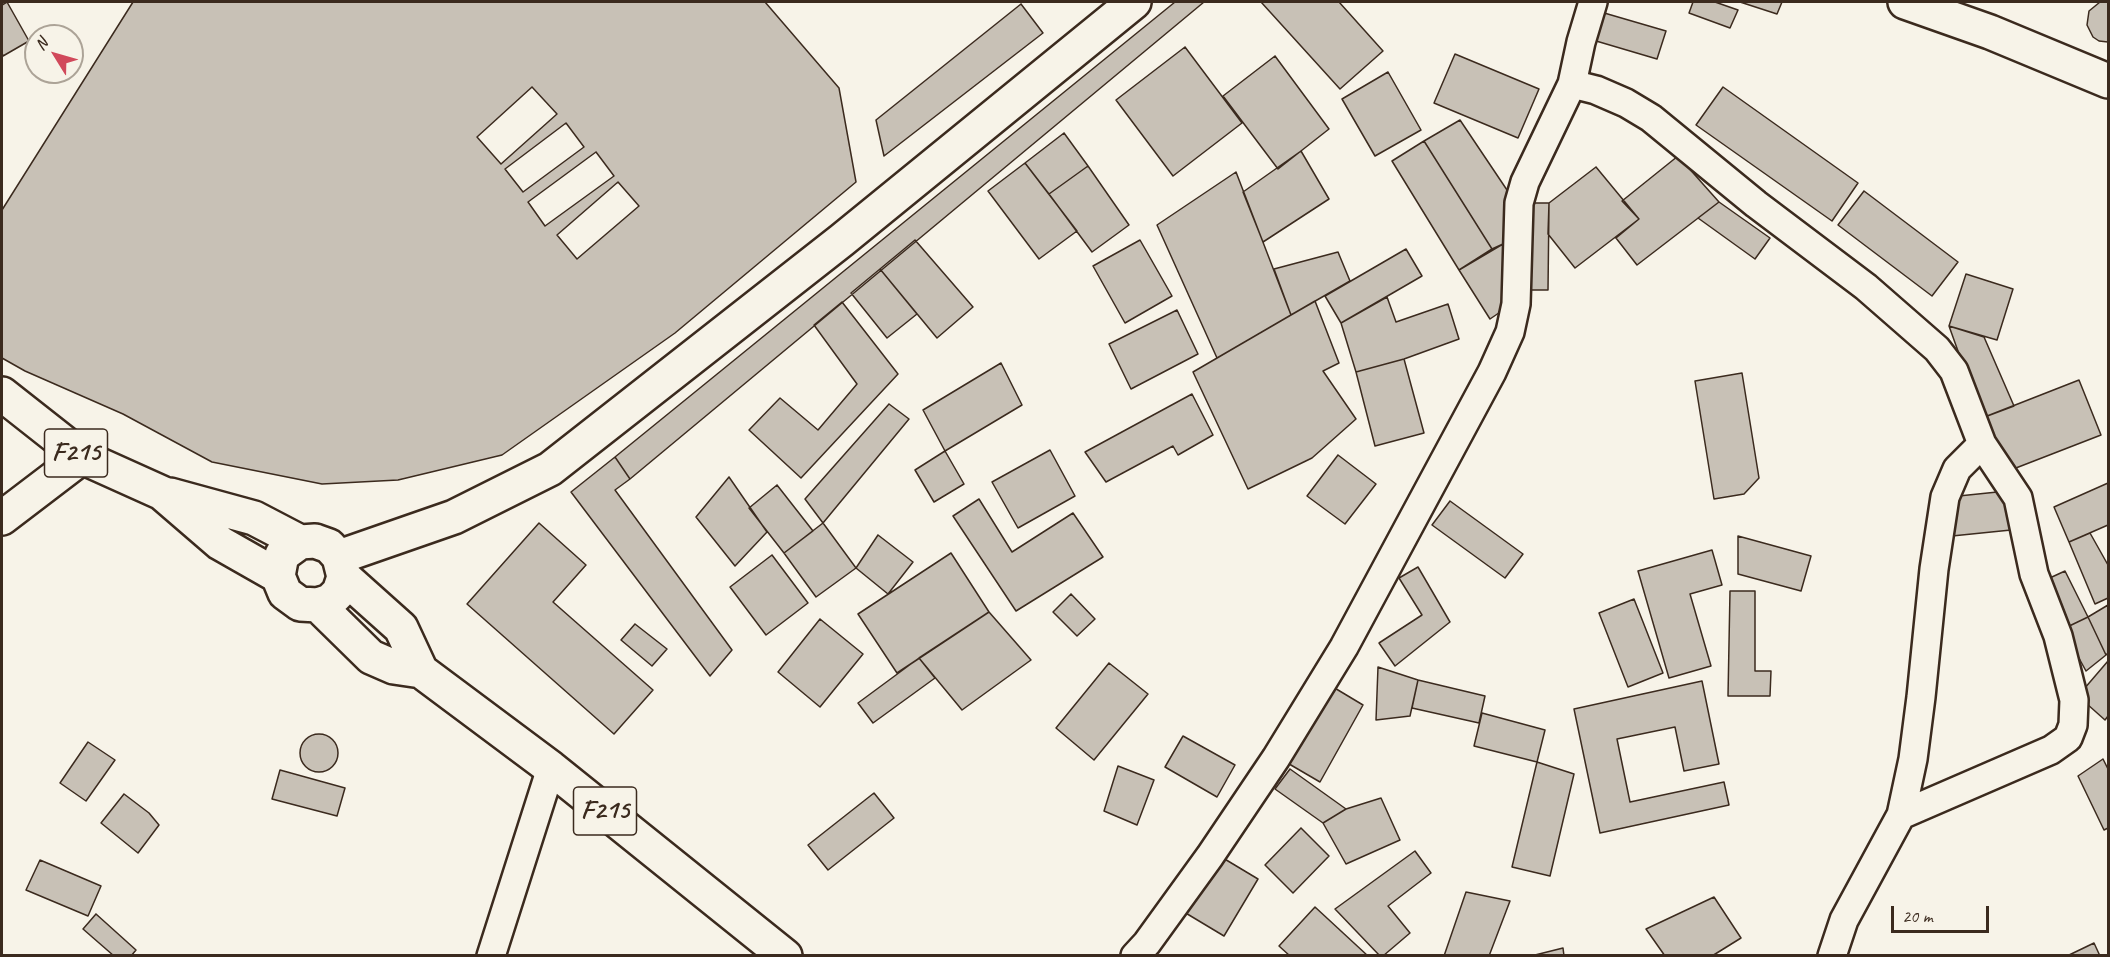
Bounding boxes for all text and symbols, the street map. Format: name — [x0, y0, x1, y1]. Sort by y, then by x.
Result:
north arrow — [24, 24, 84, 84]
text: N — [30, 34, 52, 54]
road number: F215 — [44, 429, 107, 477]
road number: F215 — [574, 787, 636, 835]
scale bar — [1894, 894, 1992, 932]
text: 20 m — [1902, 905, 1933, 927]

